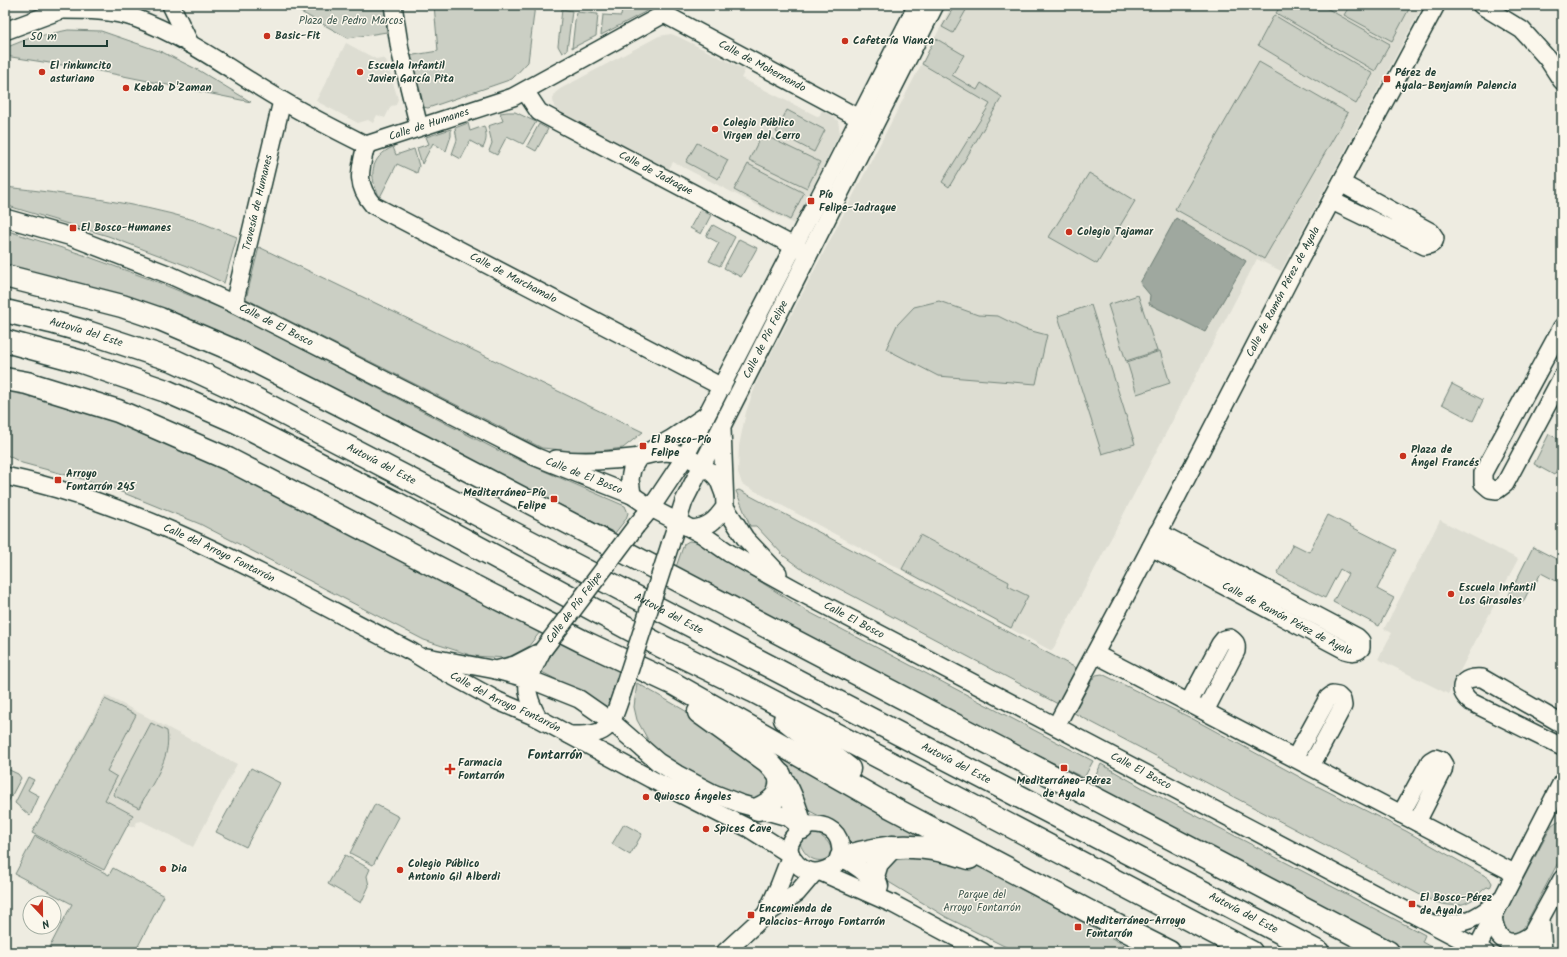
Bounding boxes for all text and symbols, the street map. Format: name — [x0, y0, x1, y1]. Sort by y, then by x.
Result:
park label: Plaza de Pedro Marcos — [299, 12, 404, 30]
scale bar — [24, 22, 107, 48]
text: 50 m — [30, 27, 57, 46]
place label: Basic-Fit — [275, 27, 322, 45]
marker: Basic-Fit — [262, 31, 272, 41]
place label: Cafetería Vianca — [853, 32, 934, 50]
street label: Calle de Mohernando — [715, 36, 809, 97]
marker: Cafetería Vianca — [840, 36, 850, 46]
place label: El rinkuncito asturiano — [50, 57, 111, 88]
place label: Escuela Infantil Javier García Pita — [368, 57, 454, 88]
place label: Pérez de Ayala-Benjamín Palencia — [1395, 64, 1517, 95]
marker: El rinkuncito asturiano — [37, 67, 47, 77]
marker: Escuela Infantil Javier García Pita — [355, 67, 365, 77]
marker: Pérez de Ayala-Benjamín Palencia — [1382, 74, 1392, 84]
place label: Kebab D'Zaman — [134, 79, 211, 97]
marker: Kebab D'Zaman — [121, 83, 131, 93]
street label: Calle de Humanes — [387, 103, 472, 146]
place label: Colegio Público Virgen del Cerro — [723, 114, 800, 145]
marker: Colegio Público Virgen del Cerro — [710, 124, 720, 134]
street label: Calle de Jadraque — [615, 146, 696, 200]
street label: Travesía de Humanes — [238, 153, 278, 253]
place label: Pío Felipe-Jadraque — [819, 186, 897, 217]
marker: Pío Felipe-Jadraque — [806, 196, 816, 206]
place label: El Bosco-Humanes — [81, 219, 172, 237]
marker: El Bosco-Humanes — [68, 223, 78, 233]
place label: Colegio Tajamar — [1077, 223, 1154, 241]
street label: Calle de Ramón Pérez de Ayala — [1241, 223, 1325, 360]
marker: Colegio Tajamar — [1064, 227, 1074, 237]
street label: Calle de Marchamalo — [466, 248, 560, 308]
street label: Calle de Pío Felipe — [738, 297, 793, 382]
street label: Calle de El Bosco — [235, 299, 316, 352]
street label: Autovía del Este — [47, 313, 125, 352]
place label: El Bosco-Pío Felipe — [651, 431, 711, 462]
street label: Autovía del Este — [343, 439, 419, 490]
marker: El Bosco-Pío Felipe — [638, 441, 648, 451]
place label: Plaza de Ángel Francés — [1411, 441, 1480, 472]
marker: Plaza de Ángel Francés — [1398, 451, 1408, 461]
street label: Calle de El Bosco — [543, 453, 625, 499]
place label: Arroyo Fontarrón 245 — [66, 465, 136, 496]
marker: Arroyo Fontarrón 245 — [53, 475, 63, 485]
place label: Mediterráneo-Pío Felipe — [463, 484, 547, 515]
marker: Mediterráneo-Pío Felipe — [549, 494, 559, 504]
street label: Calle del Arroyo Fontarrón — [160, 519, 278, 588]
street label: Calle de Pío Felipe — [542, 568, 607, 647]
street label: Calle de Ramón Pérez de Ayala — [1219, 577, 1354, 661]
place label: Escuela Infantil Los Girasoles — [1459, 579, 1536, 610]
street label: Autovía del Este — [631, 588, 707, 640]
marker: Escuela Infantil Los Girasoles — [1446, 589, 1456, 599]
street label: Calle El Bosco — [820, 597, 888, 644]
street label: Calle del Arroyo Fontarrón — [446, 667, 564, 738]
street label: Autovía del Este — [918, 738, 994, 789]
district label: Fontarrón — [527, 745, 583, 766]
street label: Calle El Bosco — [1107, 748, 1174, 795]
place label: Farmacia Fontarrón — [458, 754, 505, 785]
marker: Mediterráneo-Pérez de Ayala — [1059, 763, 1069, 773]
marker: Farmacia Fontarrón — [445, 764, 455, 774]
place label: Mediterráneo-Pérez de Ayala — [1017, 772, 1111, 803]
place label: Quiosco Ángeles — [654, 788, 732, 806]
marker: Quiosco Ángeles — [641, 792, 651, 802]
place label: Spices Cave — [714, 820, 772, 838]
marker: Spices Cave — [701, 824, 711, 834]
place label: Colegio Público Antonio Gil Alberdi — [408, 855, 501, 886]
place label: Dia — [171, 860, 187, 878]
marker: Dia — [158, 864, 168, 874]
marker: Colegio Público Antonio Gil Alberdi — [395, 865, 405, 875]
park label: Parque del Arroyo Fontarrón — [943, 886, 1021, 917]
street label: Autovía del Este — [1205, 888, 1281, 939]
place label: El Bosco-Pérez de Ayala — [1420, 889, 1492, 920]
north arrow — [22, 895, 62, 935]
marker: El Bosco-Pérez de Ayala — [1407, 899, 1417, 909]
place label: Encomienda de Palacios-Arroyo Fontarrón — [759, 900, 885, 931]
marker: Encomienda de Palacios-Arroyo Fontarrón — [746, 910, 756, 920]
place label: Mediterráneo-Arroyo Fontarrón — [1086, 912, 1185, 943]
text: N — [39, 914, 52, 933]
marker: Mediterráneo-Arroyo Fontarrón — [1073, 922, 1083, 932]

